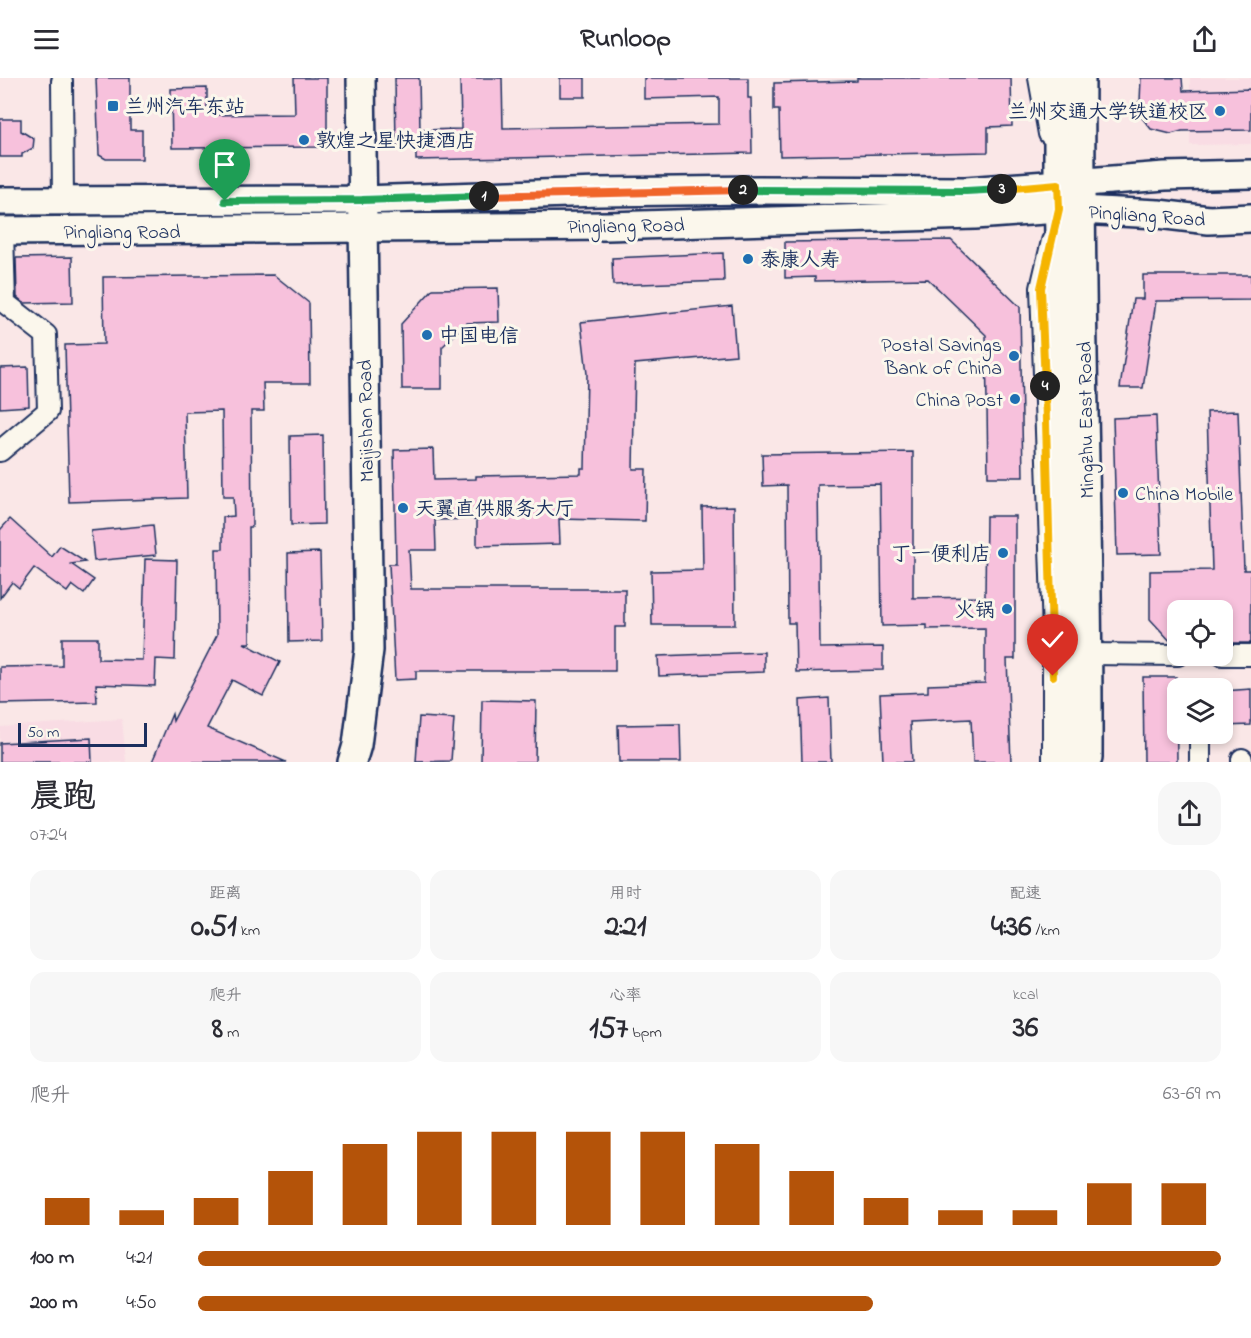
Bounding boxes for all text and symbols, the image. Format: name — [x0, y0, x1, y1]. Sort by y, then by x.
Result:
text: Runloop — [580, 20, 671, 59]
icon: menu — [30, 23, 63, 56]
icon: share — [1188, 23, 1221, 56]
place label: 兰州汽车东站 — [125, 94, 245, 123]
marker: 兰州汽车东站 — [106, 99, 120, 113]
place label: 兰州交通大学铁道校区 — [1008, 99, 1208, 128]
marker: 兰州交通大学铁道校区 — [1213, 104, 1227, 118]
place label: 敦煌之星快捷酒店 — [316, 128, 476, 157]
marker: 敦煌之星快捷酒店 — [297, 133, 311, 147]
pin — [199, 139, 250, 201]
icon: arrive — [208, 148, 241, 181]
pin: 3 — [987, 174, 1017, 204]
pin: 2 — [728, 175, 758, 205]
text: 3 — [999, 177, 1005, 201]
text: 2 — [739, 178, 747, 202]
pin: 1 — [469, 181, 499, 211]
text: 1 — [481, 184, 487, 208]
street label: Pingliang Road — [1087, 199, 1206, 237]
street label: Pingliang Road — [567, 212, 685, 244]
street label: Pingliang Road — [63, 219, 181, 249]
place label: 泰康人寿 — [760, 247, 840, 276]
marker: 泰康人寿 — [741, 252, 755, 266]
place label: 中国电信 — [439, 323, 519, 352]
marker: 中国电信 — [420, 328, 434, 342]
place label: Postal Savings Bank of China — [881, 332, 1002, 384]
street label: Mingzhu East Road — [1072, 341, 1104, 499]
marker: Postal Savings Bank of China — [1007, 349, 1021, 363]
street label: Maijishan Road — [352, 359, 383, 483]
pin: 4 — [1030, 371, 1060, 401]
text: 4 — [1042, 374, 1048, 398]
place label: China Post — [916, 387, 1003, 416]
marker: China Post — [1008, 392, 1022, 406]
place label: China Mobile — [1135, 481, 1233, 510]
marker: China Mobile — [1116, 486, 1130, 500]
place label: 天翼直供服务大厅 — [415, 496, 575, 525]
marker: 天翼直供服务大厅 — [396, 501, 410, 515]
place label: 丁一便利店 — [891, 541, 991, 570]
marker: 丁一便利店 — [996, 546, 1010, 560]
place label: 火锅 — [955, 597, 995, 626]
map controls — [1167, 600, 1233, 744]
button: locate — [1167, 600, 1233, 666]
marker: 火锅 — [1000, 602, 1014, 616]
pin — [1027, 614, 1078, 676]
icon: check — [1036, 623, 1069, 656]
button: layers — [1167, 678, 1233, 744]
scale bar — [18, 720, 147, 748]
text: 50 m — [27, 721, 59, 745]
text: 晨跑 — [30, 774, 96, 822]
button: share — [1158, 782, 1221, 845]
text: 07:24 — [30, 821, 67, 850]
text: 距离 — [209, 882, 242, 906]
text: 用时 — [609, 882, 642, 906]
text: 配速 — [1009, 882, 1042, 906]
text: 0.51 — [191, 906, 237, 950]
text: 2:21 — [605, 906, 646, 950]
text: 4:36 — [991, 906, 1032, 950]
text: km — [237, 919, 260, 943]
text: /km — [1032, 919, 1060, 943]
text: kcal — [1013, 983, 1038, 1007]
text: 爬升 — [209, 984, 242, 1008]
text: 心率 — [609, 984, 642, 1008]
text: 36 — [1013, 1007, 1038, 1051]
text: 8 — [212, 1008, 223, 1052]
text: 157 — [589, 1008, 628, 1052]
text: m — [223, 1021, 239, 1045]
text: bpm — [628, 1021, 662, 1045]
text: 63–69 m — [1163, 1080, 1221, 1109]
text: 爬升 — [30, 1082, 70, 1111]
text: 100 m — [30, 1244, 74, 1273]
text: 4:21 — [126, 1244, 152, 1273]
text: 200 m — [30, 1289, 78, 1318]
text: 4:50 — [126, 1289, 156, 1318]

